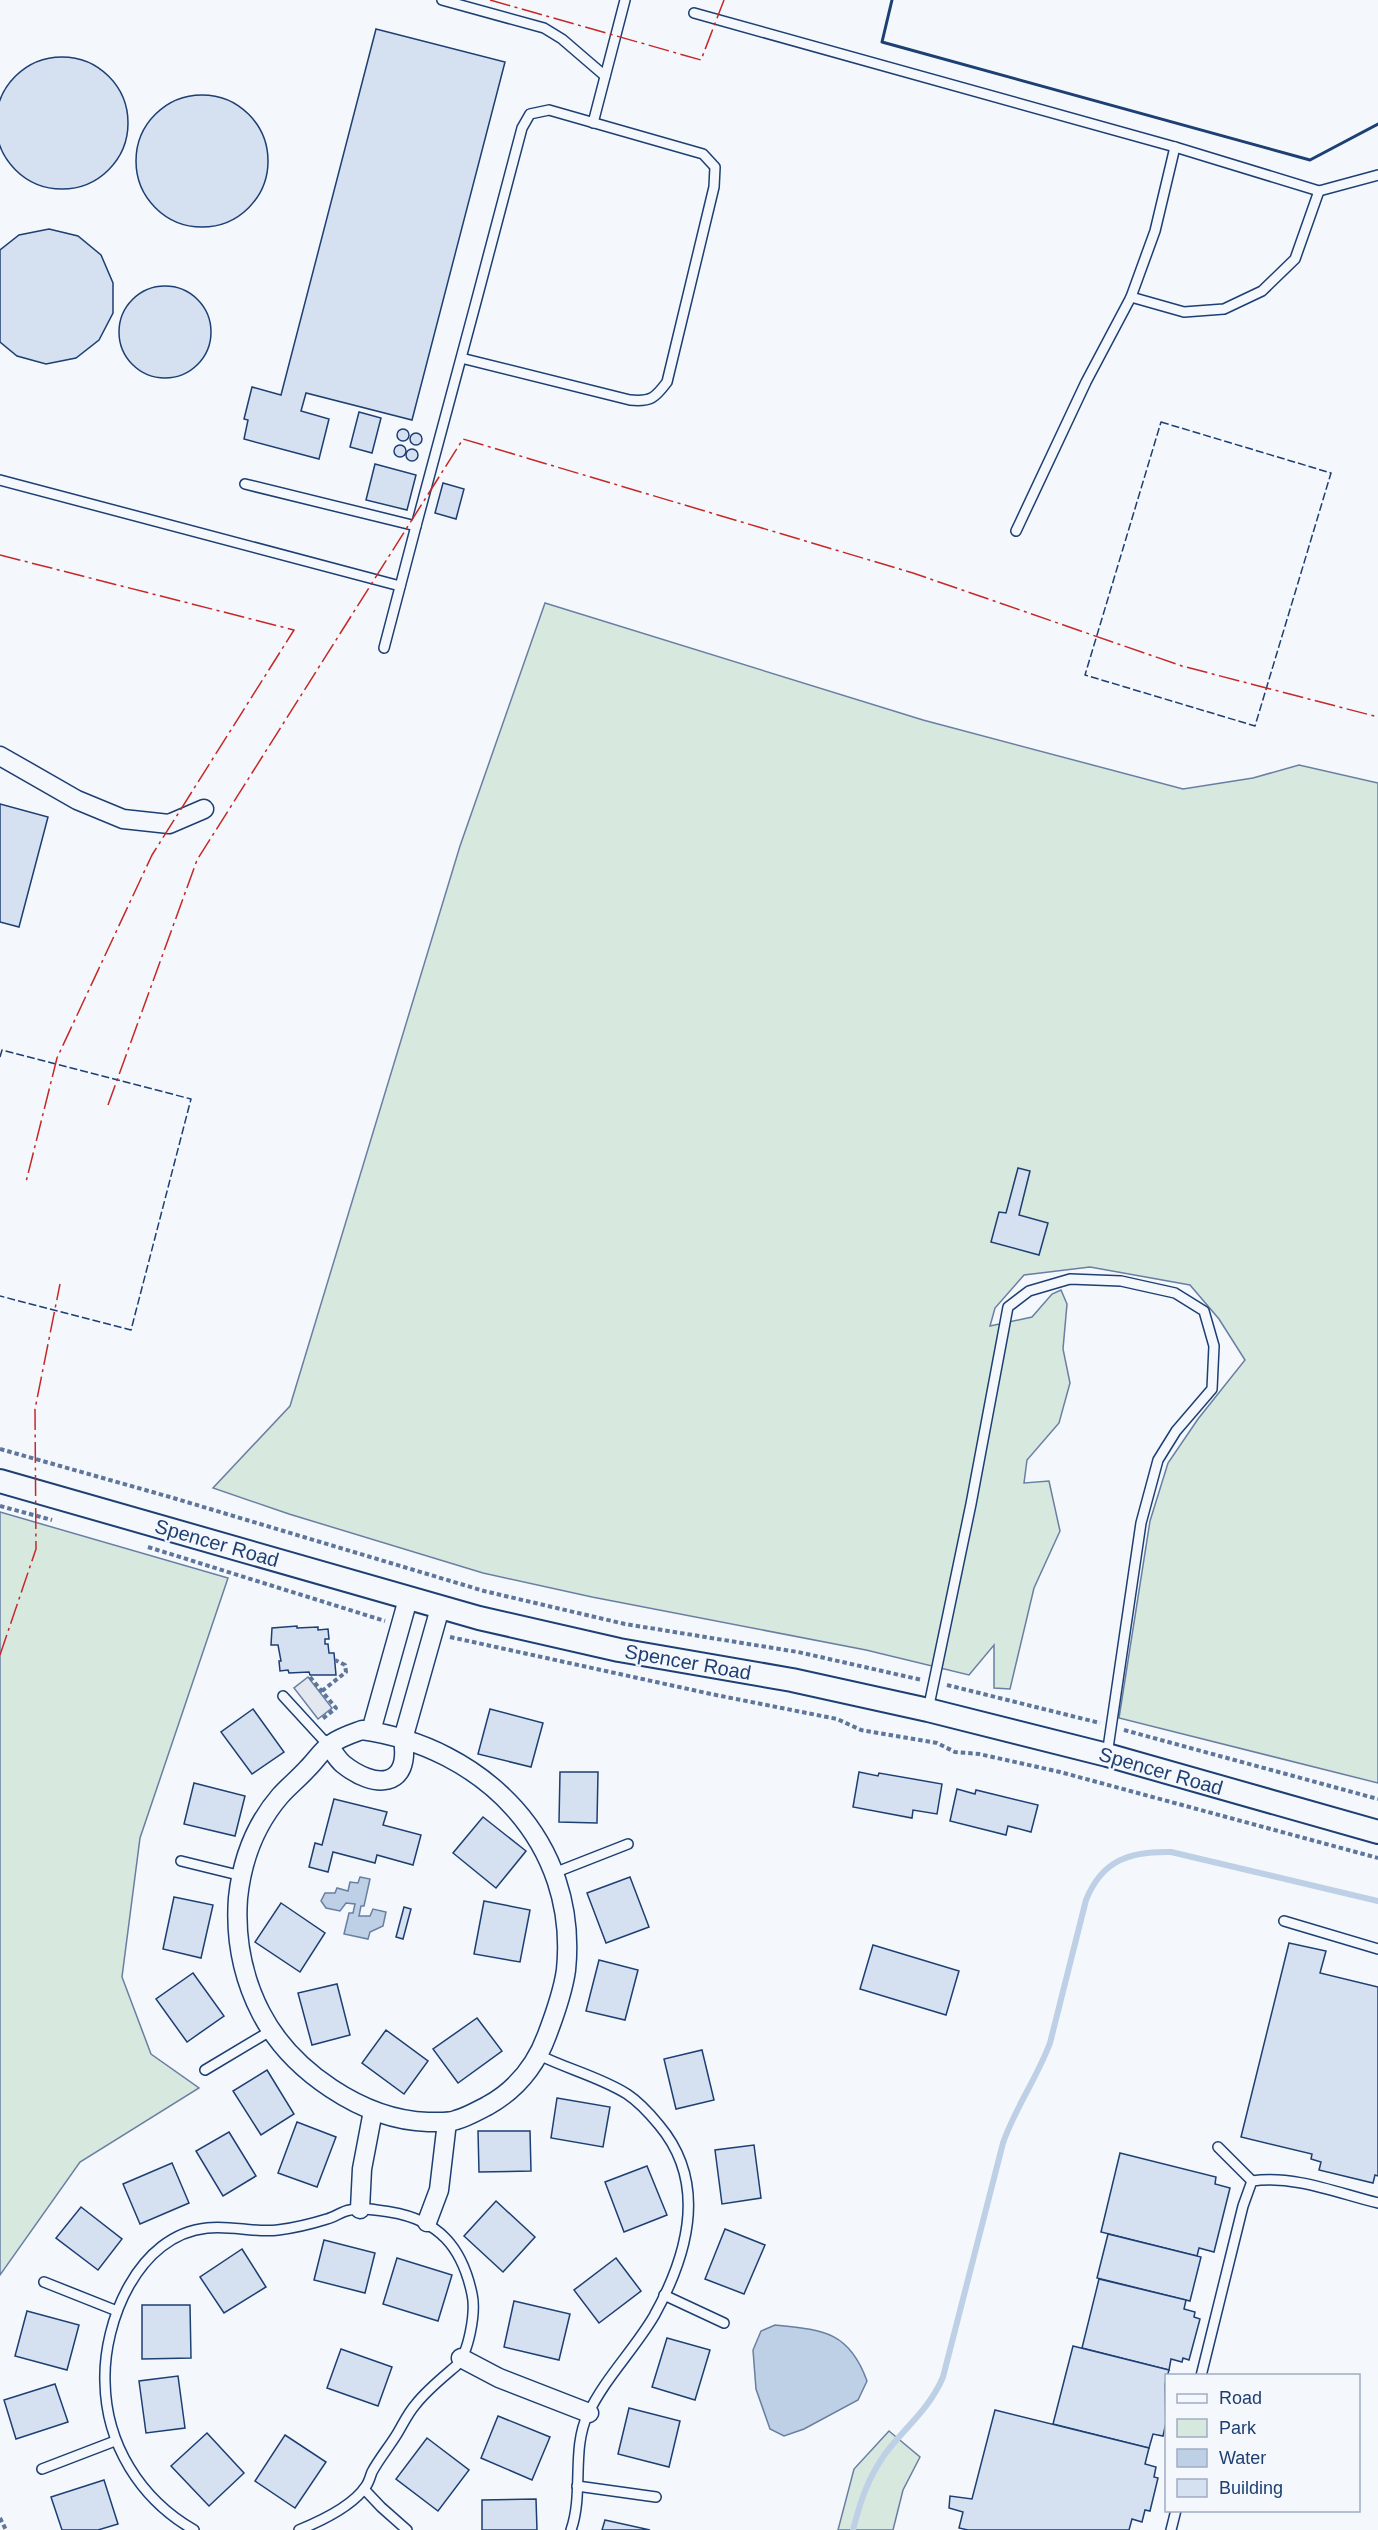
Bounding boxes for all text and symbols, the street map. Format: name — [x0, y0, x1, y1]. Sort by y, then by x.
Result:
street label: Spencer Road — [153, 1515, 281, 1571]
street label: Spencer Road — [623, 1640, 753, 1684]
street label: Spencer Road — [1097, 1743, 1225, 1799]
legend — [1165, 2374, 1360, 2512]
text: Road — [1219, 2388, 1262, 2408]
text: Park — [1219, 2418, 1257, 2438]
text: Water — [1219, 2448, 1266, 2468]
text: Building — [1219, 2478, 1283, 2498]

